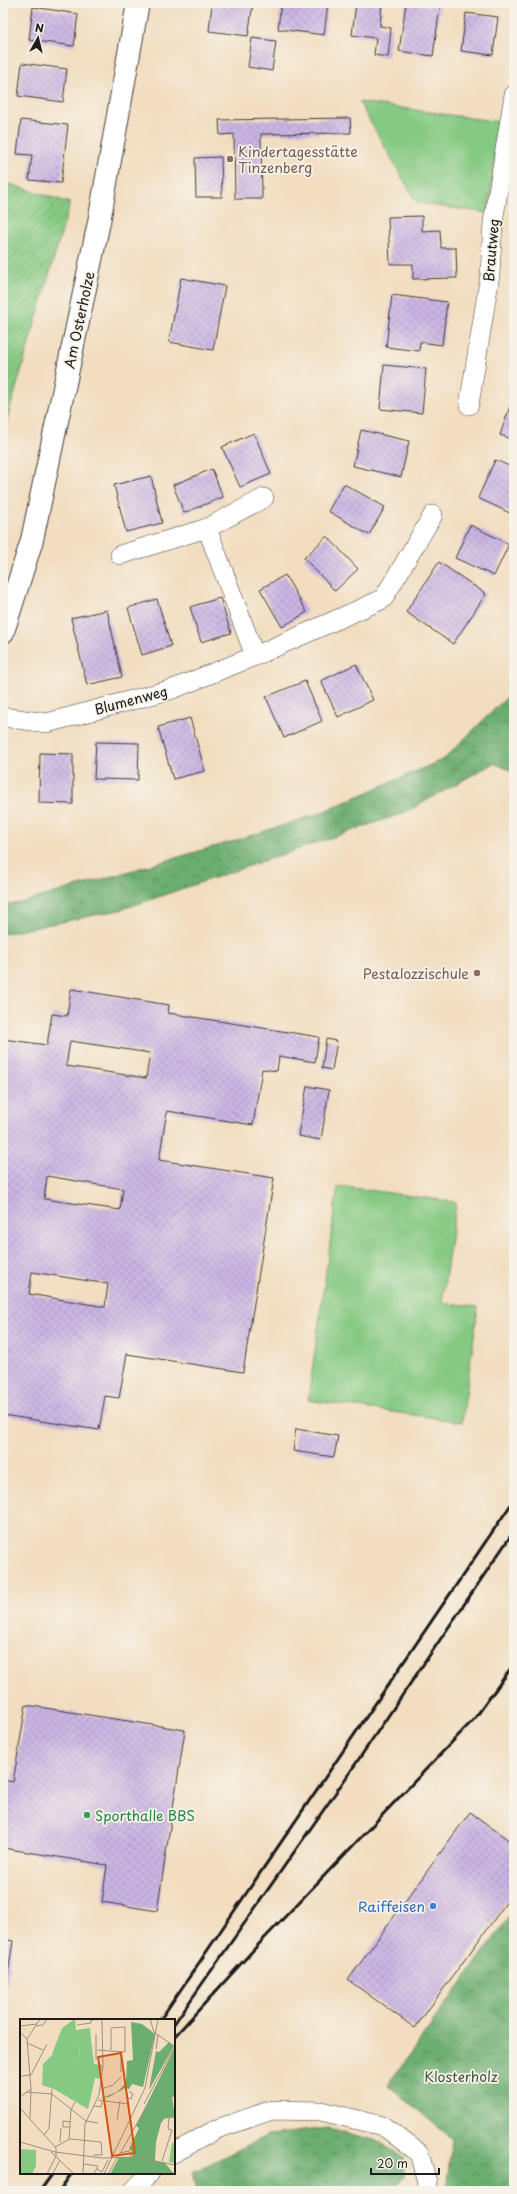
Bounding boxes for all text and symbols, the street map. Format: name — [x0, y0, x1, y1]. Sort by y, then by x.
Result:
north arrow — [18, 18, 58, 58]
text: N — [34, 19, 45, 37]
place label: Kindertagesstätte Tinzenberg — [238, 141, 358, 178]
marker: Kindertagesstätte Tinzenberg — [225, 154, 235, 164]
street label: Brautweg — [478, 217, 504, 283]
street label: Am Osterholze — [58, 269, 100, 370]
street label: Blumenweg — [92, 680, 170, 720]
place label: Pestalozzischule — [363, 963, 469, 984]
marker: Pestalozzischule — [472, 968, 482, 978]
place label: Sporthalle BBS — [95, 1805, 195, 1826]
marker: Sporthalle BBS — [82, 1810, 92, 1820]
place label: Raiffeisen — [358, 1896, 425, 1917]
marker: Raiffeisen — [428, 1901, 438, 1911]
inset map — [20, 2019, 175, 2174]
park label: Klosterholz — [424, 2066, 498, 2087]
scale bar — [371, 2150, 439, 2176]
text: 20 m — [377, 2154, 408, 2172]

